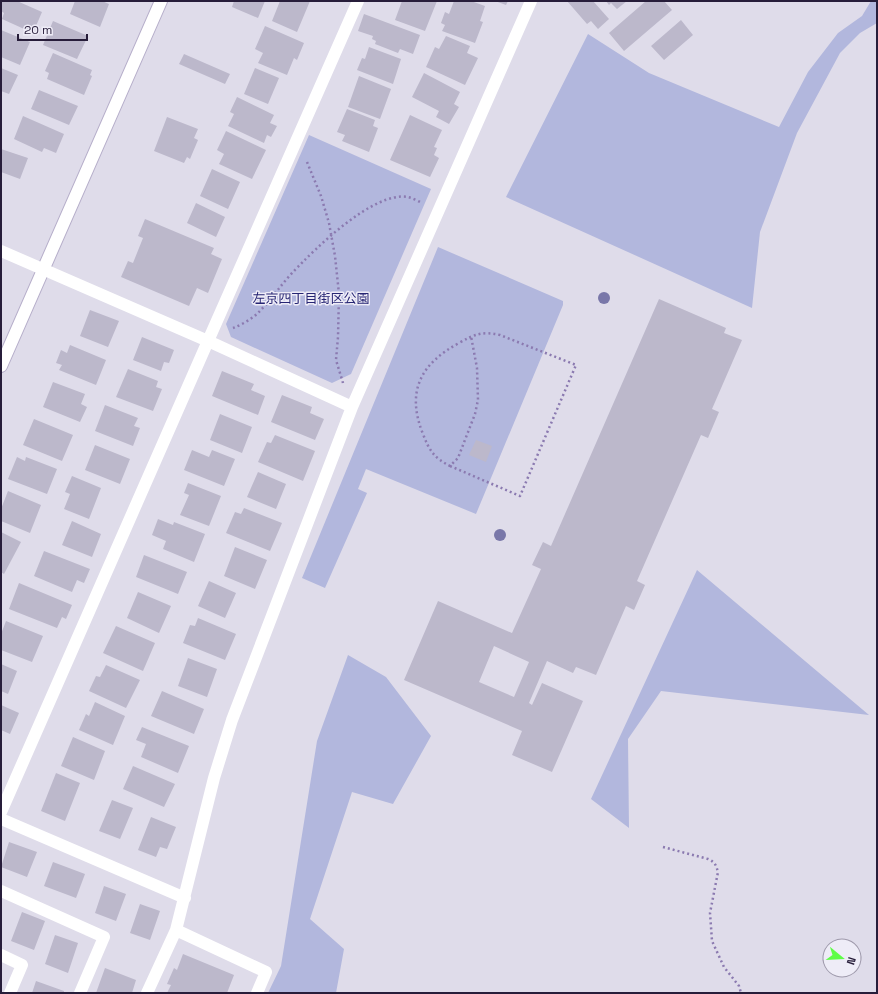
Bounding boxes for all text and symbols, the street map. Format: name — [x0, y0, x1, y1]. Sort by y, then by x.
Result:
scale bar — [18, 16, 87, 42]
text: 20 m — [24, 22, 52, 38]
park label: 左京四丁目街区公園 — [252, 290, 370, 307]
north arrow — [822, 938, 862, 978]
text: N — [844, 955, 859, 967]

